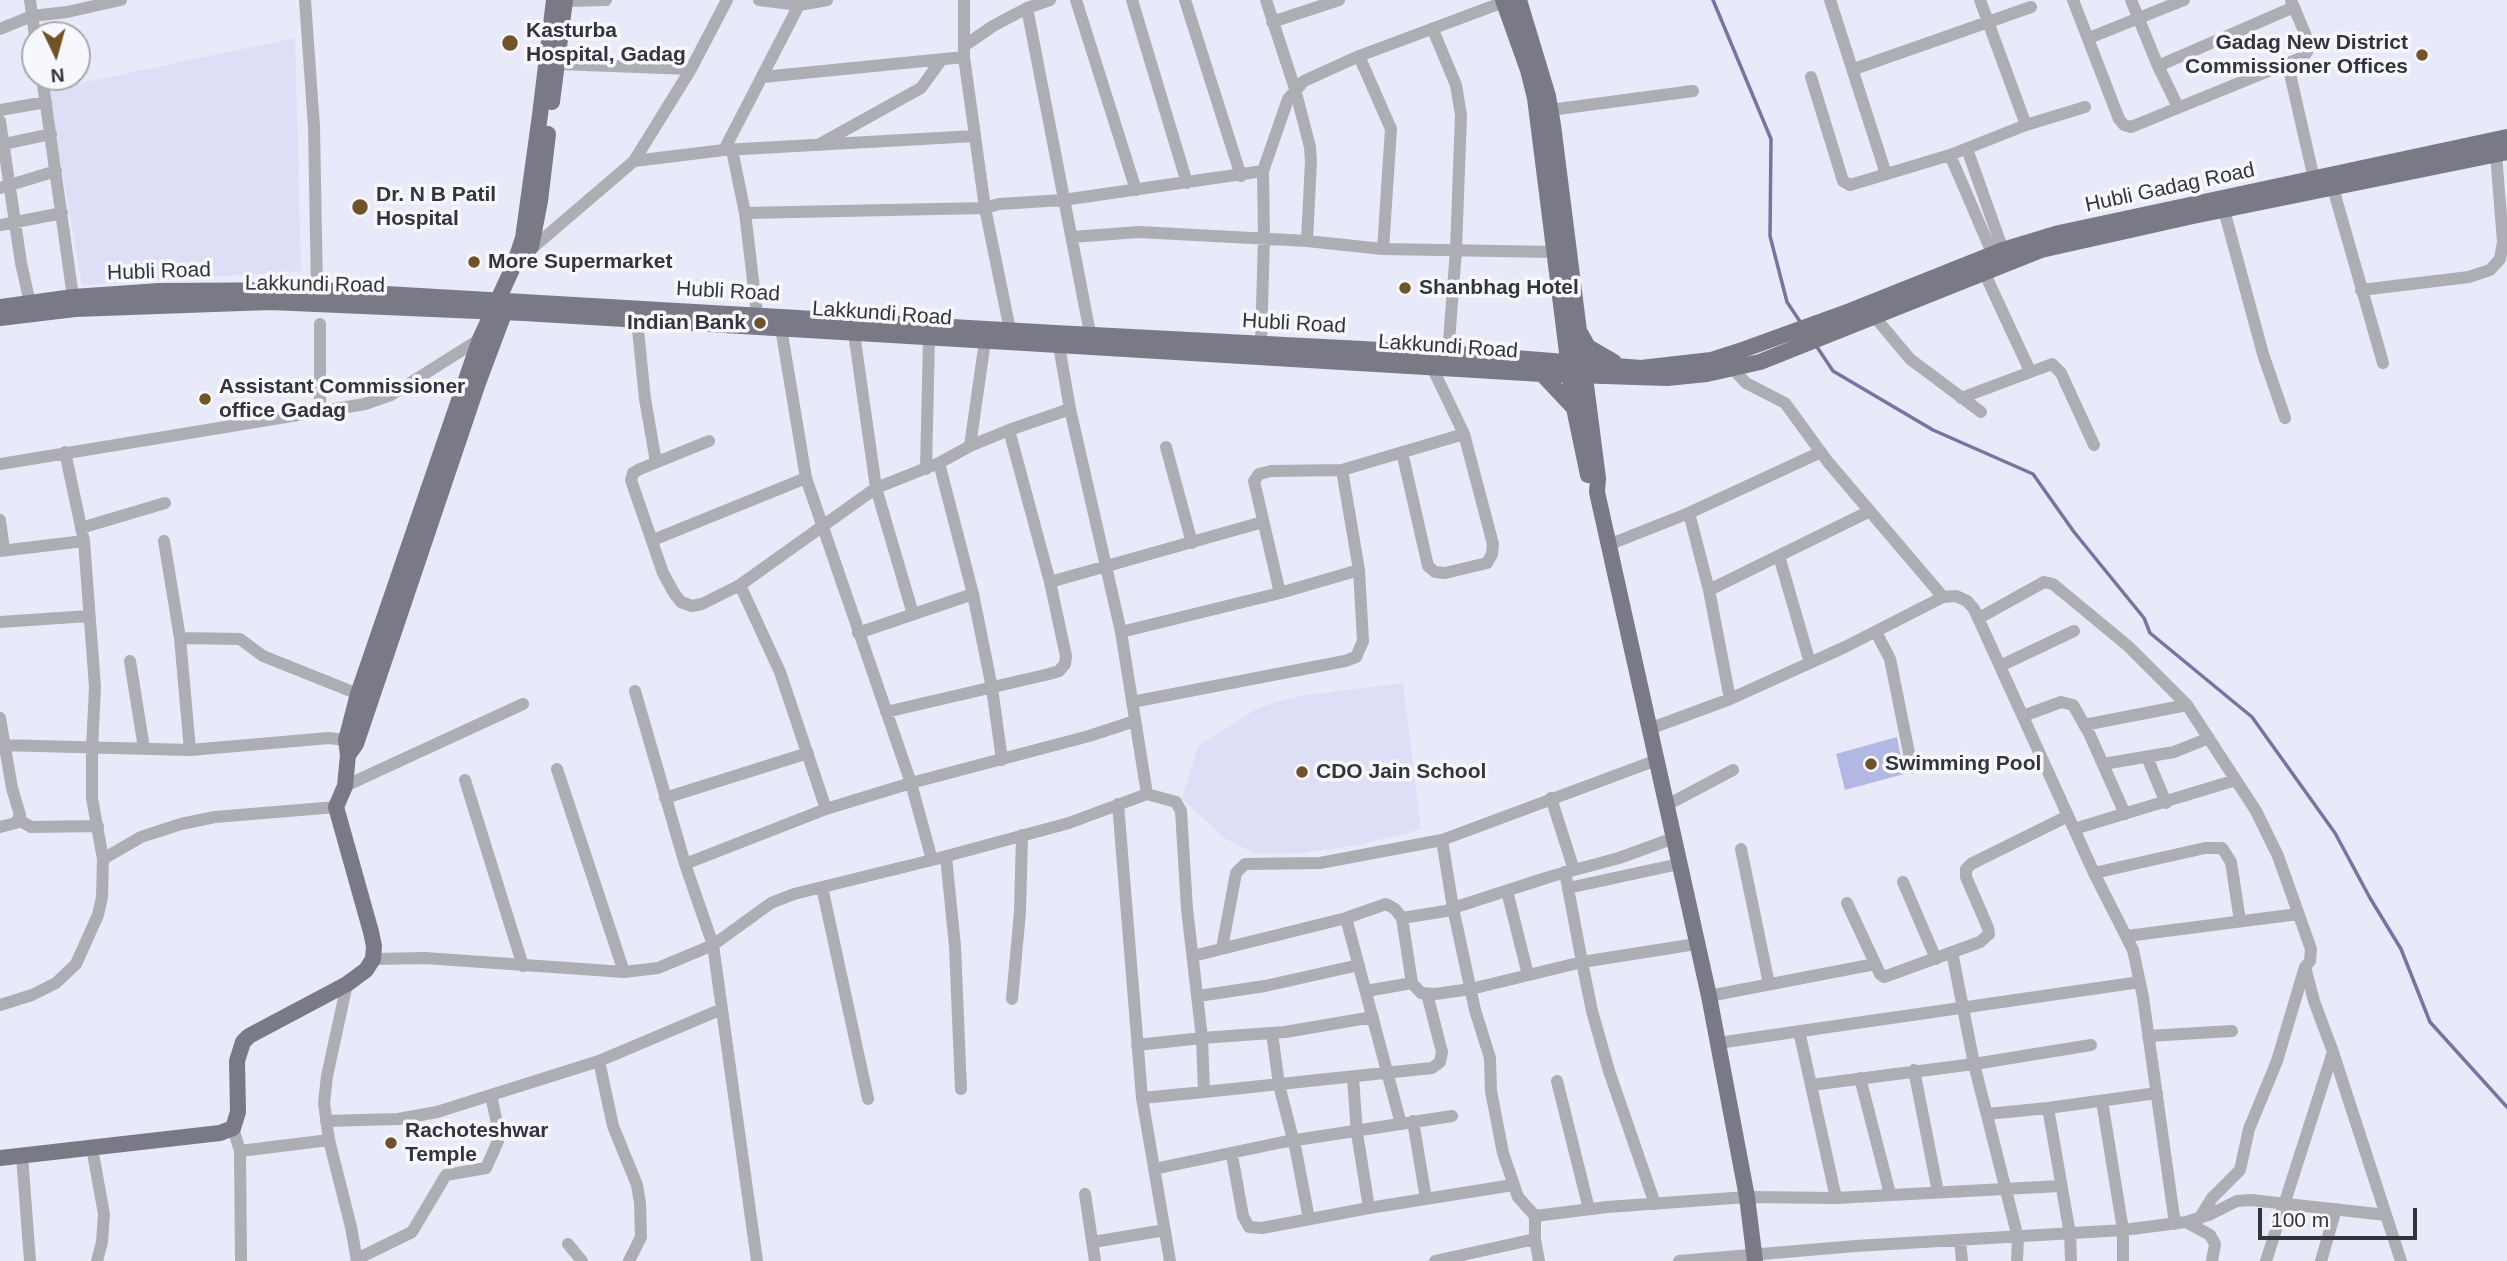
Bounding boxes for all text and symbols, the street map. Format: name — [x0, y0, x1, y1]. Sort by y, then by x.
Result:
place label: Kasturba Hospital, Gadag — [526, 18, 686, 68]
north arrow — [21, 21, 91, 91]
place label: Gadag New District Commissioner Offices — [2185, 30, 2408, 80]
marker: Kasturba Hospital, Gadag — [500, 33, 520, 53]
marker: Gadag New District Commissioner Offices — [2414, 47, 2430, 63]
text: N — [50, 64, 65, 86]
street label: Hubli Gadag Road — [2083, 158, 2257, 218]
place label: Dr. N B Patil Hospital — [376, 182, 496, 232]
marker: Dr. N B Patil Hospital — [350, 197, 370, 217]
place label: More Supermarket — [488, 249, 672, 275]
marker: More Supermarket — [466, 254, 482, 270]
street label: Hubli Road — [107, 258, 211, 286]
street label: Lakkundi Road — [245, 271, 385, 299]
place label: Shanbhag Hotel — [1419, 275, 1579, 301]
street label: Hubli Road — [675, 277, 781, 307]
marker: Shanbhag Hotel — [1397, 280, 1413, 296]
street label: Lakkundi Road — [811, 297, 953, 331]
street label: Hubli Road — [1241, 309, 1347, 339]
place label: Indian Bank — [627, 310, 746, 336]
marker: Indian Bank — [752, 315, 768, 331]
street label: Lakkundi Road — [1377, 330, 1519, 364]
place label: Assistant Commissioner office Gadag — [219, 374, 465, 424]
marker: Assistant Commissioner office Gadag — [197, 391, 213, 407]
place label: Swimming Pool — [1885, 751, 2041, 777]
marker: Swimming Pool — [1863, 756, 1879, 772]
place label: CDO Jain School — [1316, 759, 1486, 785]
marker: CDO Jain School — [1294, 764, 1310, 780]
place label: Rachoteshwar Temple — [405, 1118, 549, 1168]
marker: Rachoteshwar Temple — [383, 1135, 399, 1151]
scale bar — [2262, 1194, 2421, 1238]
text: 100 m — [2271, 1208, 2329, 1231]

